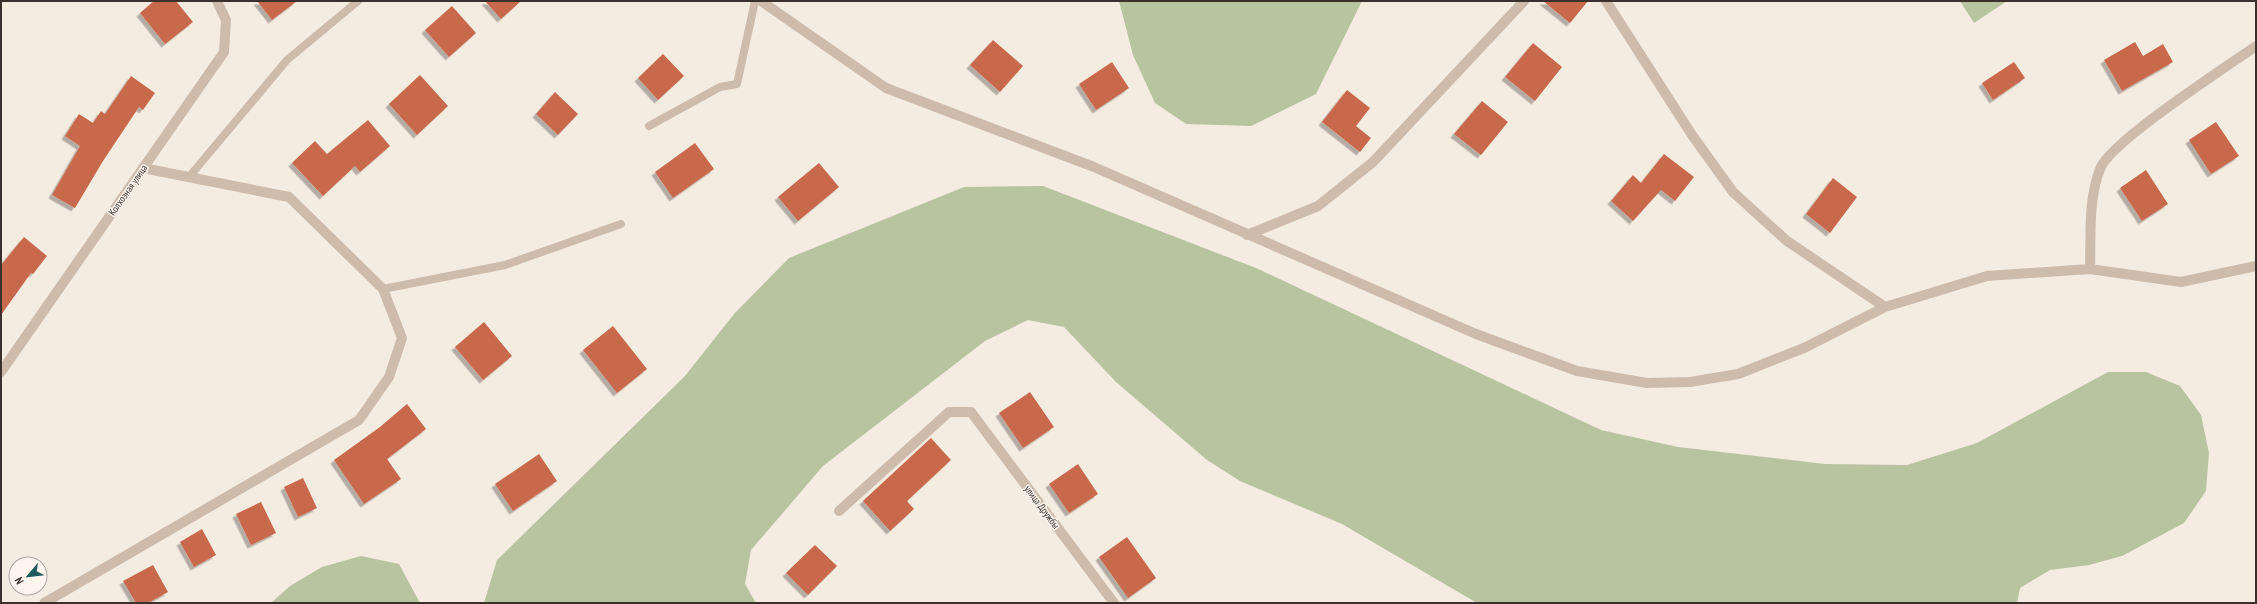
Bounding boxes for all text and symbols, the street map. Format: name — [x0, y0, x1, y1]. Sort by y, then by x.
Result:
street label: Колхозная улица — [106, 162, 150, 218]
street label: улица Дружбы — [1021, 483, 1063, 531]
north arrow — [8, 556, 48, 596]
text: N — [12, 575, 27, 587]

